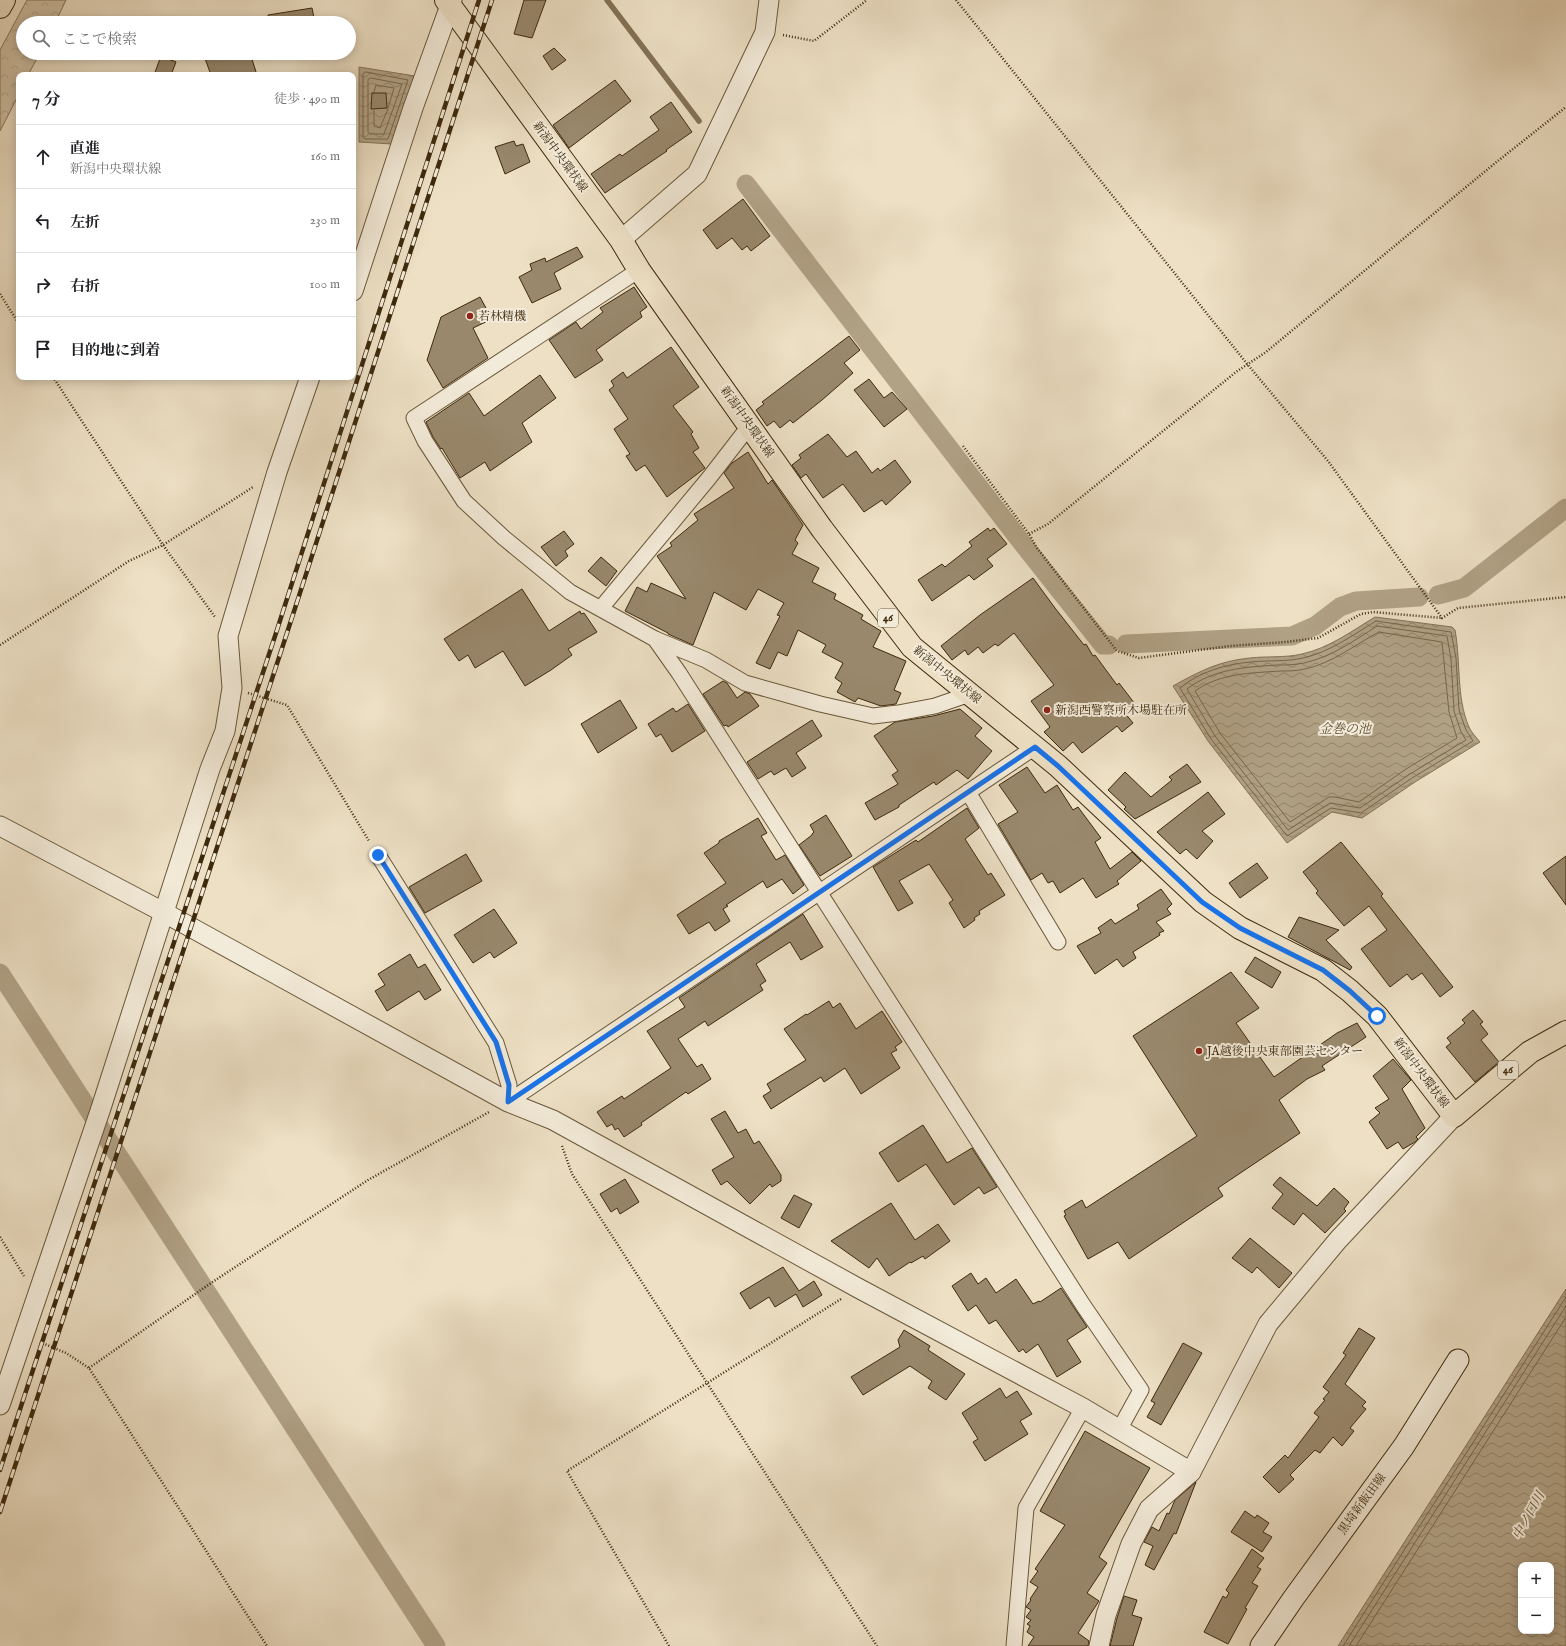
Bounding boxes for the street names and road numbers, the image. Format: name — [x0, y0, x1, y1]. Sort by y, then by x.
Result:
street label: 新潟中央環状線 — [529, 119, 591, 195]
street label: 新潟中央環状線 — [717, 383, 777, 461]
road number: 46 — [878, 609, 898, 627]
street label: 新潟中央環状線 — [910, 643, 984, 707]
street label: 新潟中央環状線 — [1390, 1035, 1452, 1111]
road number: 46 — [1498, 1061, 1518, 1079]
street label: 黒埼新飯田線 — [1335, 1470, 1389, 1538]

